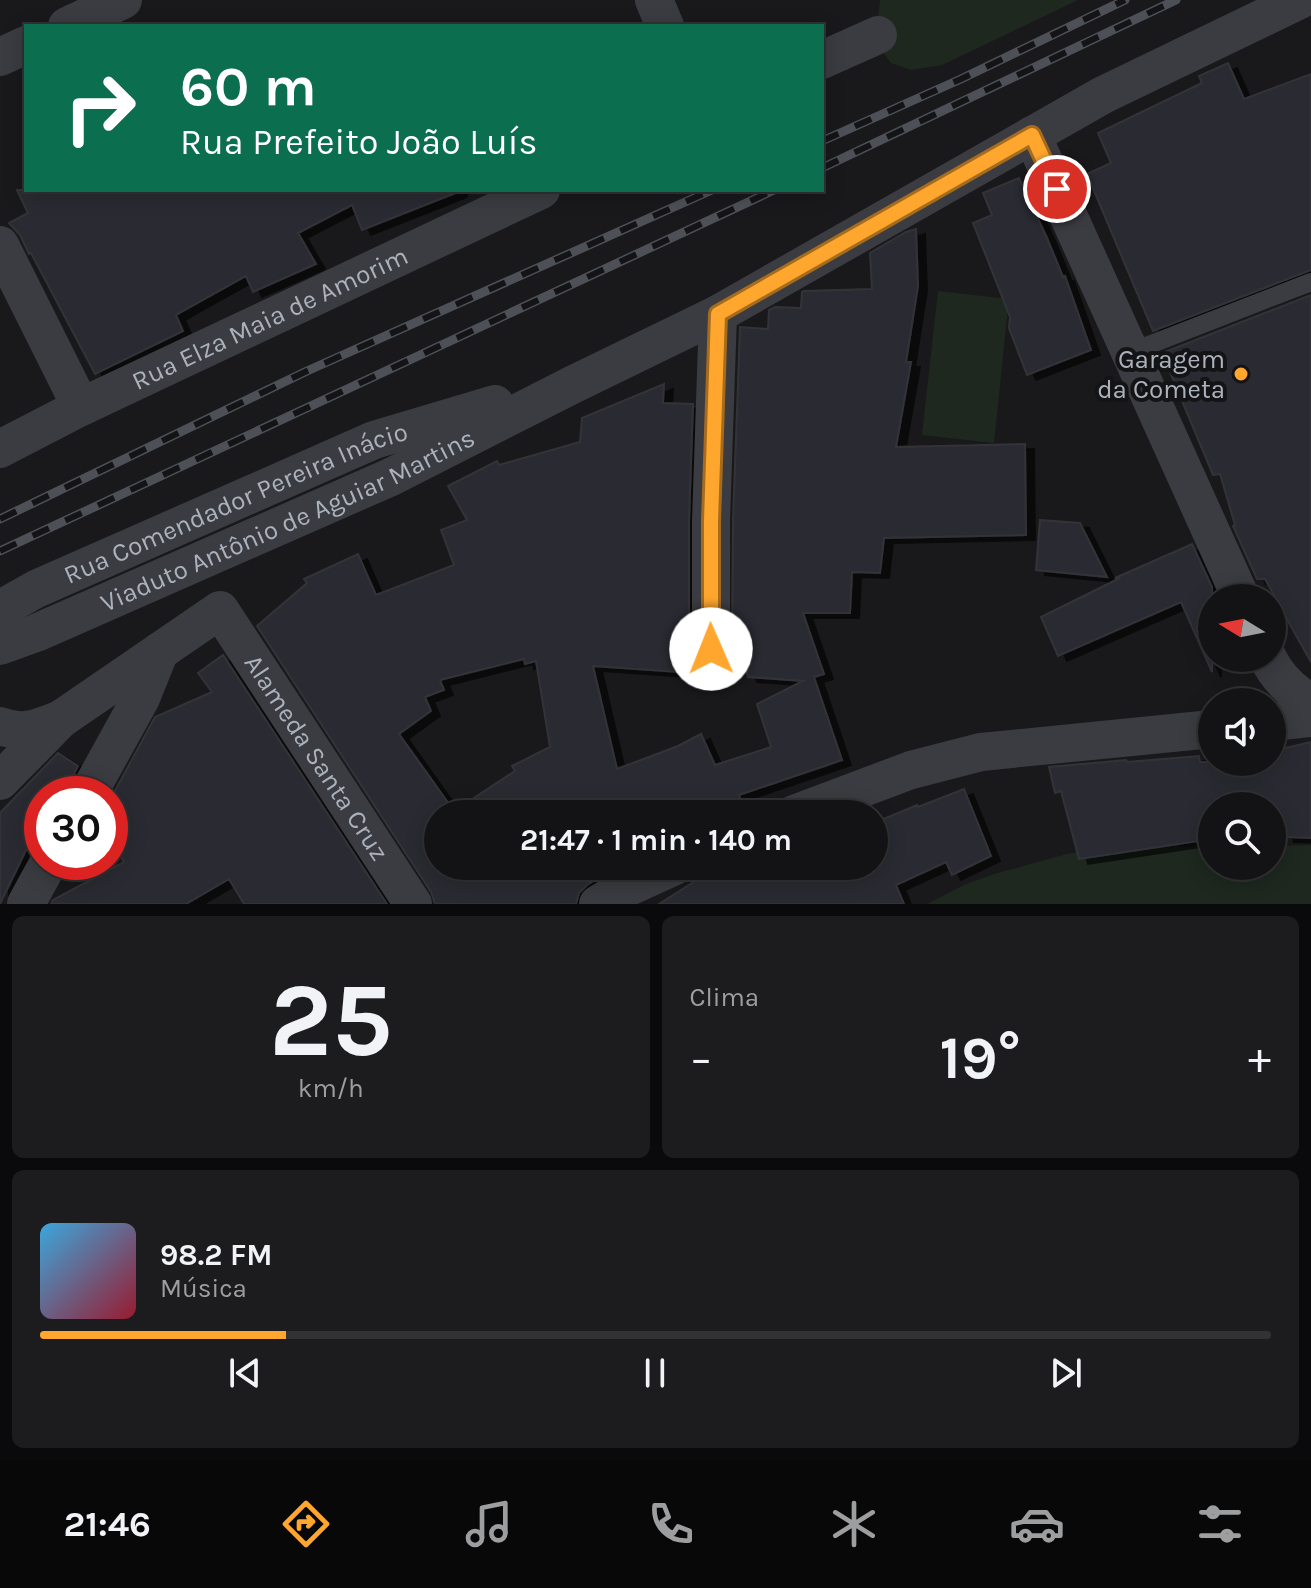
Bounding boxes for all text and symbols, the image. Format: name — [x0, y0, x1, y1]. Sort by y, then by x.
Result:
text: 60 m — [180, 54, 317, 119]
icon: right — [48, 56, 152, 160]
text: Rua Prefeito João Luís — [180, 121, 537, 163]
pin — [1023, 155, 1091, 223]
icon: arrive — [1035, 167, 1079, 211]
street label: Rua Elza Maia de Amorim — [127, 240, 413, 397]
place label: Garagem da Cometa — [1097, 344, 1225, 405]
marker: Garagem da Cometa — [1232, 365, 1250, 383]
street label: Rua Comendador Pereira Inácio — [59, 416, 411, 591]
street label: Viaduto Antônio de Aguiar Martins — [96, 422, 480, 619]
north arrow — [1198, 584, 1286, 672]
map controls — [1198, 584, 1286, 880]
position arrow — [669, 607, 753, 691]
street label: Alameda Santa Cruz — [238, 649, 395, 866]
button: sound — [1198, 688, 1286, 776]
speed limit sign: 30 — [24, 776, 128, 880]
button: search — [1198, 792, 1286, 880]
text: 21:47 · 1 min · 140 m — [520, 822, 792, 858]
text: 25 — [269, 960, 392, 1081]
text: Clima — [690, 982, 759, 1013]
text: 19° — [940, 1023, 1021, 1093]
text: − — [690, 1033, 713, 1084]
text: + — [1248, 1033, 1271, 1084]
text: km/h — [298, 1073, 364, 1104]
text: 98.2 FM — [160, 1237, 273, 1273]
text: Música — [160, 1273, 247, 1304]
icon: previous — [223, 1351, 267, 1395]
icon: pause — [633, 1351, 677, 1395]
icon: next — [1044, 1351, 1088, 1395]
icon: directions — [278, 1496, 334, 1552]
icon: music — [461, 1496, 517, 1552]
icon: phone — [643, 1496, 699, 1552]
icon: climate — [826, 1496, 882, 1552]
icon: car — [1009, 1496, 1065, 1552]
icon: filters — [1192, 1496, 1248, 1552]
text: 21:46 — [63, 1503, 151, 1545]

